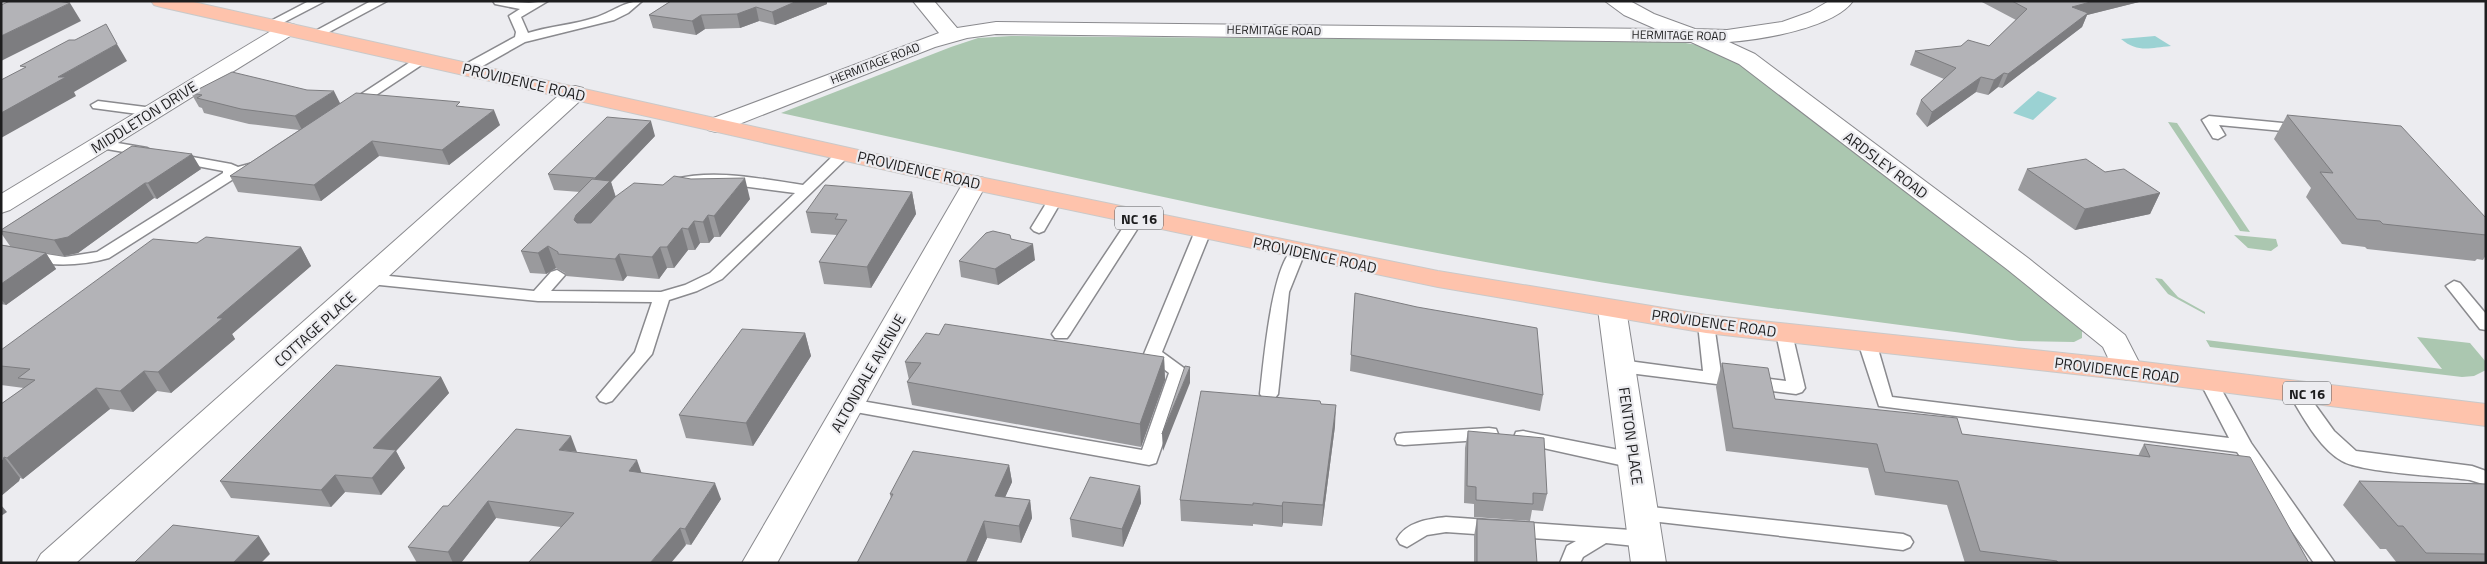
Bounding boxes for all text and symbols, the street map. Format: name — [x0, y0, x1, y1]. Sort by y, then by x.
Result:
street label: HERMITAGE ROAD — [1227, 20, 1322, 40]
street label: HERMITAGE ROAD — [1632, 25, 1727, 45]
street label: HERMITAGE ROAD — [827, 37, 923, 89]
street label: PROVIDENCE ROAD — [460, 57, 588, 107]
street label: MIDDLETON DRIVE — [86, 75, 202, 159]
street label: ARDSLEY ROAD — [1839, 126, 1933, 204]
street label: PROVIDENCE ROAD — [855, 145, 983, 195]
road number: NC 16 — [1115, 207, 1163, 230]
street label: PROVIDENCE ROAD — [1251, 231, 1379, 279]
street label: COTTAGE PLACE — [269, 286, 361, 372]
street label: PROVIDENCE ROAD — [1650, 303, 1778, 343]
street label: ALTONDALE AVENUE — [825, 310, 911, 436]
street label: PROVIDENCE ROAD — [2053, 351, 2181, 389]
road number: NC 16 — [2283, 382, 2331, 404]
street label: FENTON PLACE — [1613, 386, 1649, 486]

